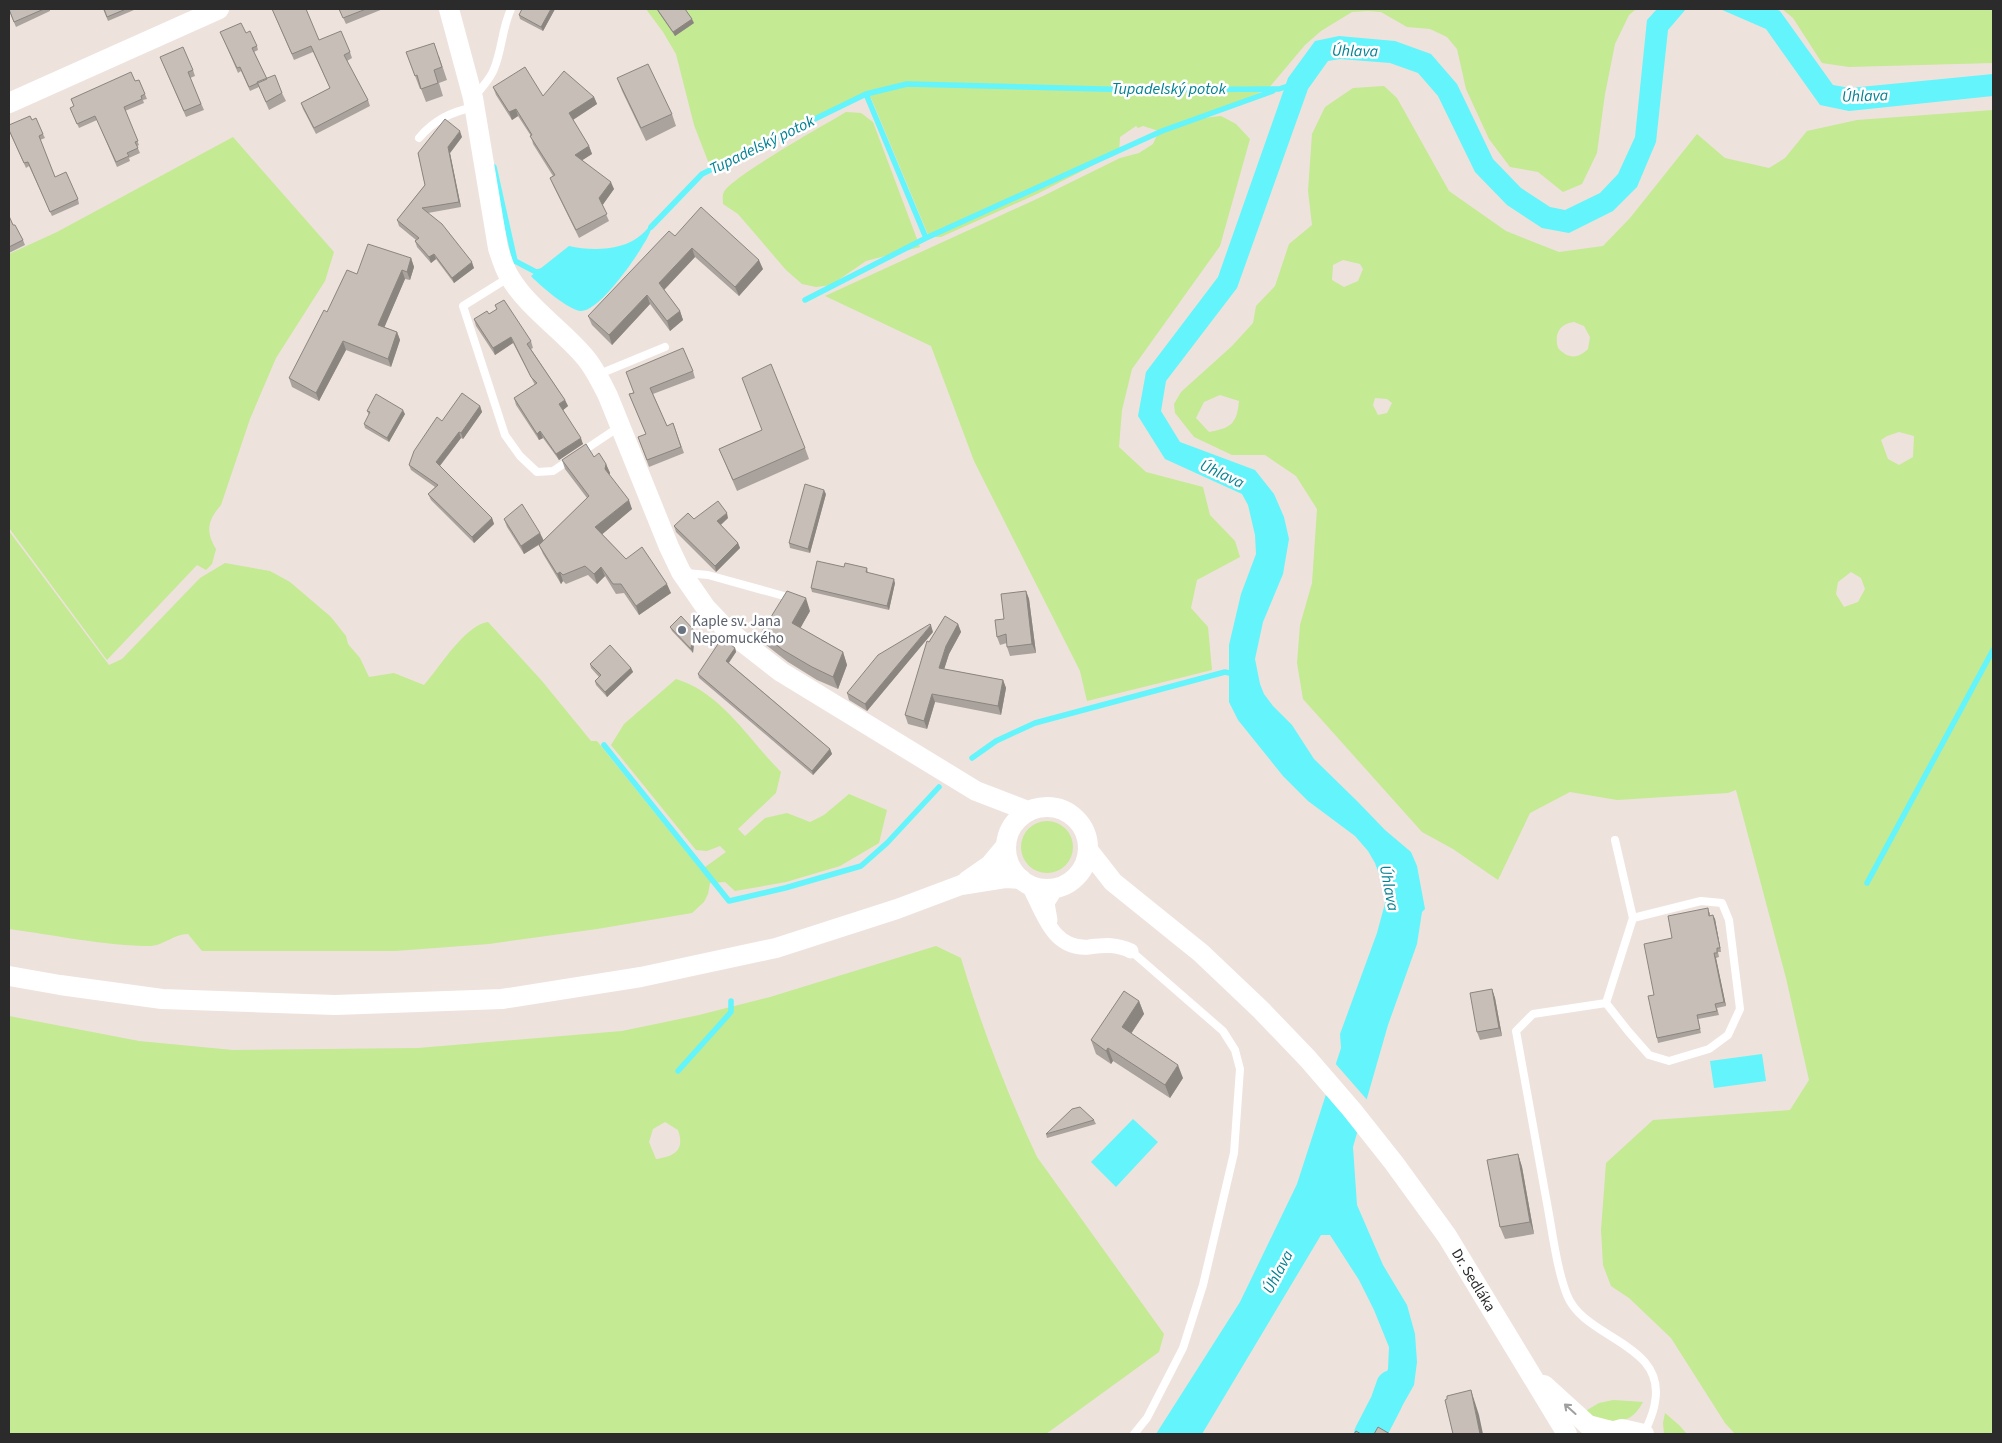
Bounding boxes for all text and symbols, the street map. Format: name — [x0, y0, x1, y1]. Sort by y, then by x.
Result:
water label: Úhlava — [1332, 40, 1379, 62]
water label: Tupadelský potok — [1112, 78, 1227, 100]
water label: Úhlava — [1841, 84, 1889, 108]
water label: Tupadelský potok — [706, 110, 819, 180]
water label: Úhlava — [1196, 454, 1248, 494]
place label: Kaple sv. Jana Nepomuckého — [692, 611, 784, 649]
marker: Kaple sv. Jana Nepomuckého — [676, 624, 688, 636]
water label: Úhlava — [1374, 863, 1404, 913]
street label: Dr. Sedláka — [1446, 1244, 1501, 1316]
water label: Úhlava — [1257, 1246, 1299, 1298]
one-way arrow — [1563, 1403, 1576, 1415]

